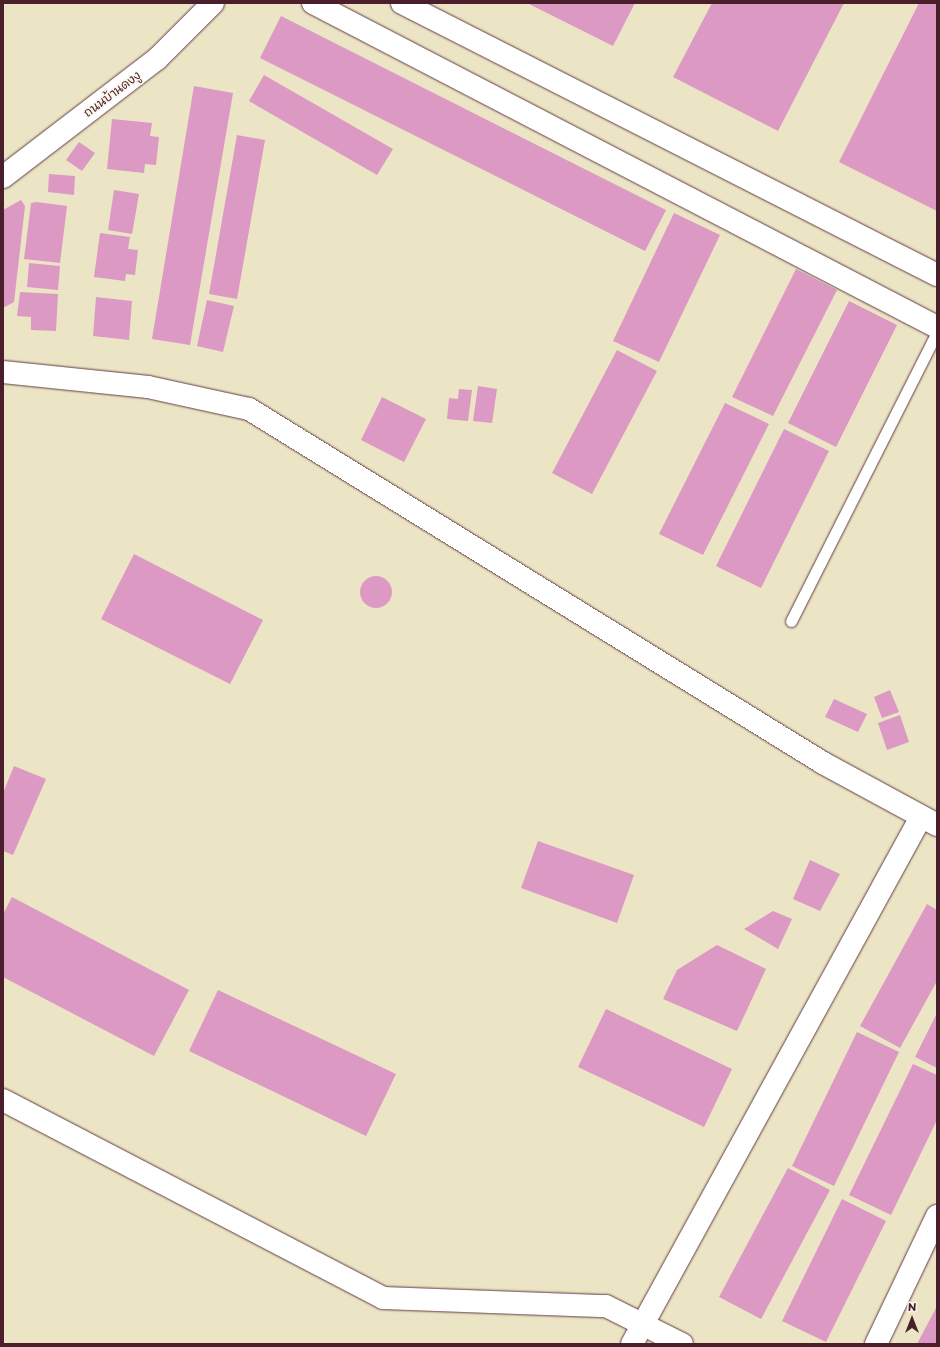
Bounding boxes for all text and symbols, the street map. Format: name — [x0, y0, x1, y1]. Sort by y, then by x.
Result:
street label: ถนนบ้านดงงู — [81, 68, 143, 120]
text: N — [908, 1298, 916, 1315]
north arrow — [892, 1299, 932, 1339]

